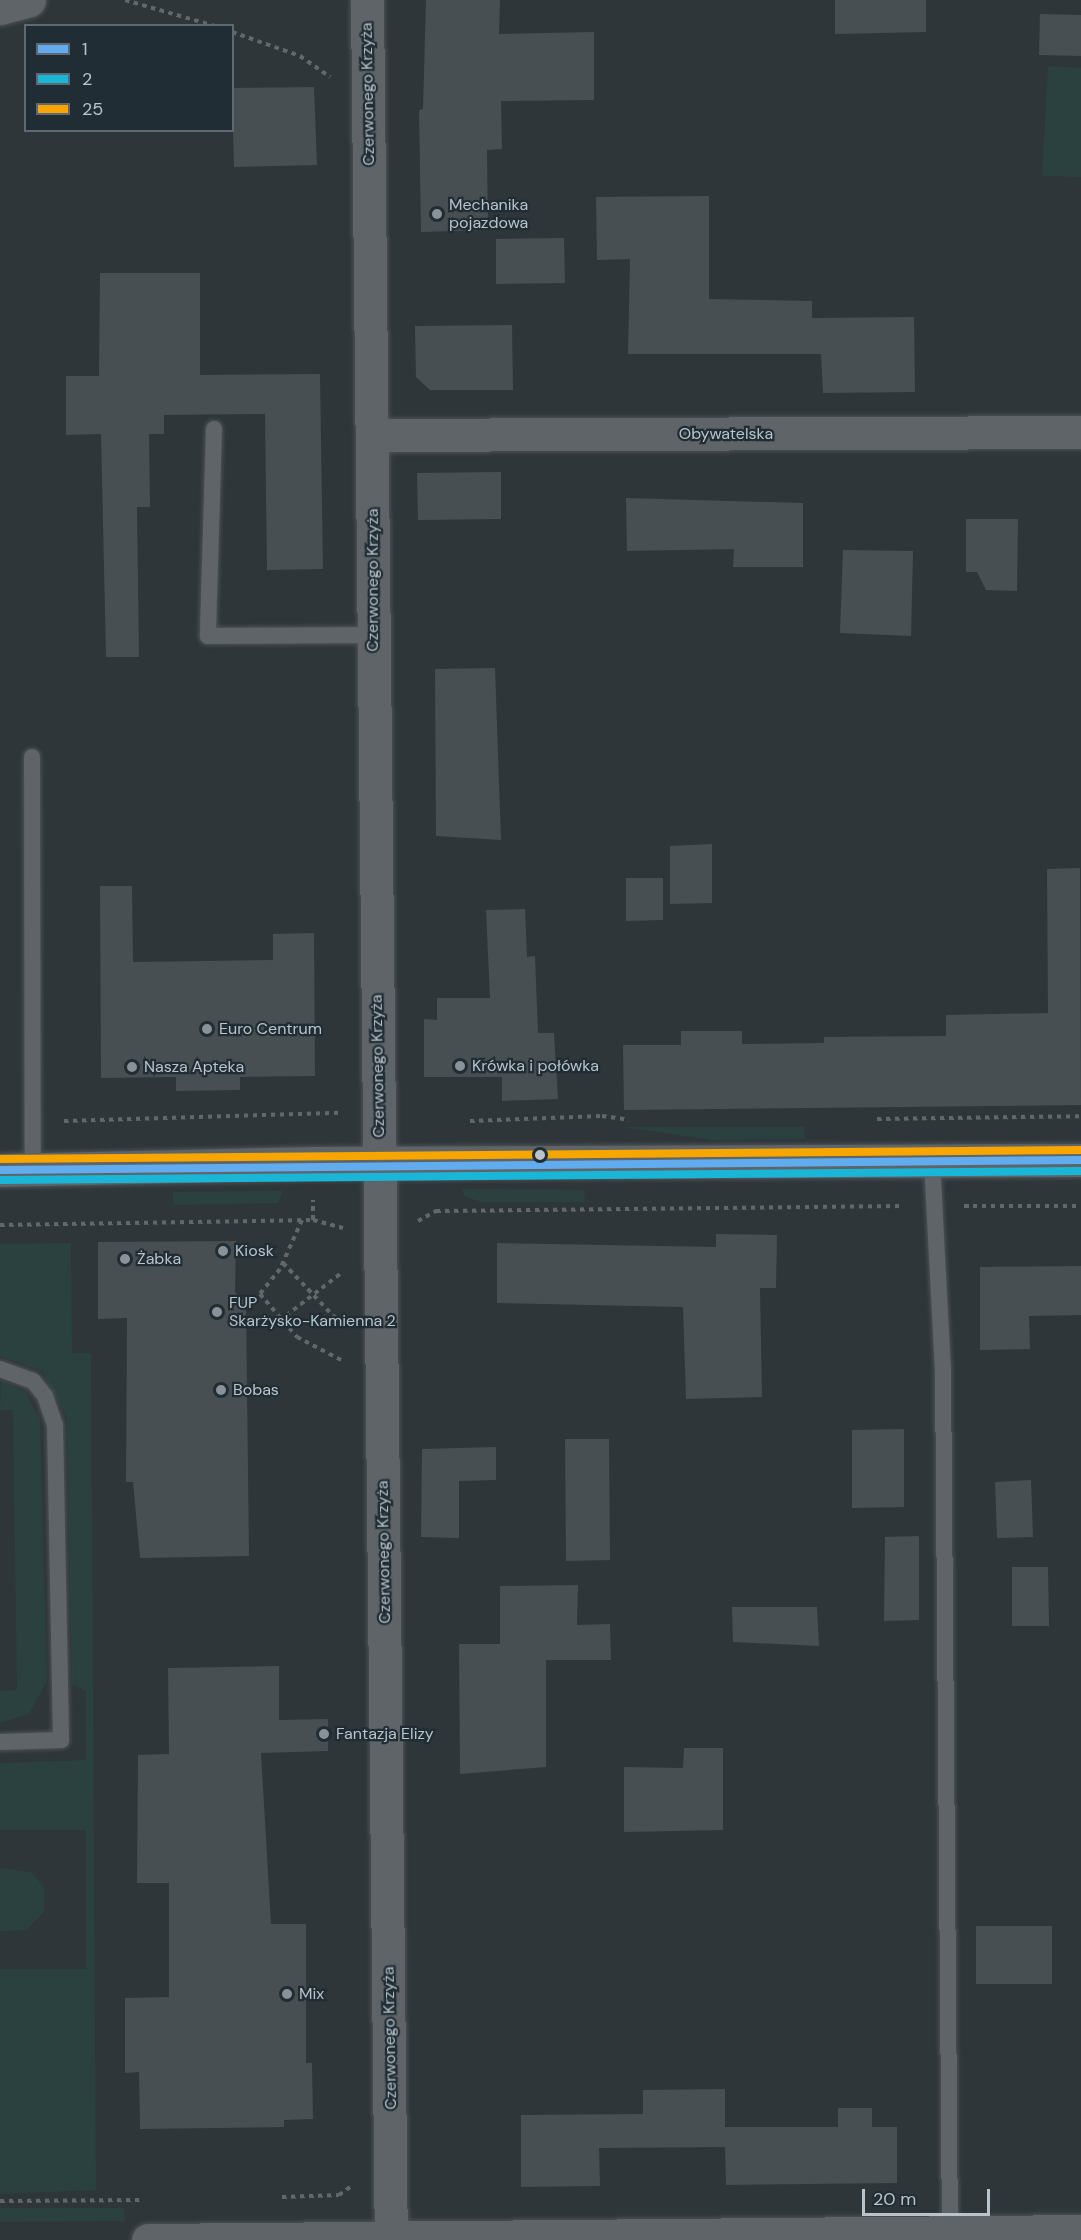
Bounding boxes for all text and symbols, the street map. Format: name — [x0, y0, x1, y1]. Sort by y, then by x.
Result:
street label: Czerwonego Krzyża — [357, 22, 379, 166]
legend — [24, 24, 234, 132]
text: 1 — [82, 37, 88, 61]
text: 2 — [82, 67, 92, 91]
text: 25 — [82, 97, 103, 121]
place label: Mechanika pojazdowa — [449, 195, 528, 233]
marker: Mechanika pojazdowa — [430, 207, 444, 221]
street label: Obywatelska — [679, 424, 773, 444]
street label: Czerwonego Krzyża — [363, 508, 383, 652]
street label: Czerwonego Krzyża — [367, 994, 389, 1138]
place label: Euro Centrum — [219, 1019, 322, 1039]
marker: Euro Centrum — [200, 1022, 214, 1036]
place label: Krówka i połówka — [472, 1056, 599, 1076]
place label: Nasza Apteka — [144, 1057, 244, 1077]
marker: Krówka i połówka — [453, 1059, 467, 1073]
marker: Nasza Apteka — [125, 1060, 139, 1074]
unlabelled marker — [534, 1149, 546, 1161]
place label: Kiosk — [235, 1241, 274, 1261]
marker: Kiosk — [216, 1244, 230, 1258]
place label: Żabka — [137, 1249, 181, 1269]
marker: Żabka — [118, 1252, 132, 1266]
place label: FUP Skarżysko-Kamienna 2 — [229, 1293, 396, 1331]
marker: FUP Skarżysko-Kamienna 2 — [210, 1305, 224, 1319]
place label: Bobas — [233, 1380, 279, 1400]
marker: Bobas — [214, 1383, 228, 1397]
street label: Czerwonego Krzyża — [373, 1480, 395, 1624]
place label: Fantazja Elizy — [336, 1724, 434, 1744]
marker: Fantazja Elizy — [317, 1727, 331, 1741]
street label: Czerwonego Krzyża — [379, 1966, 401, 2110]
place label: Mix — [299, 1984, 324, 2004]
marker: Mix — [280, 1987, 294, 2001]
scale bar — [865, 2177, 992, 2215]
text: 20 m — [873, 2187, 916, 2211]

